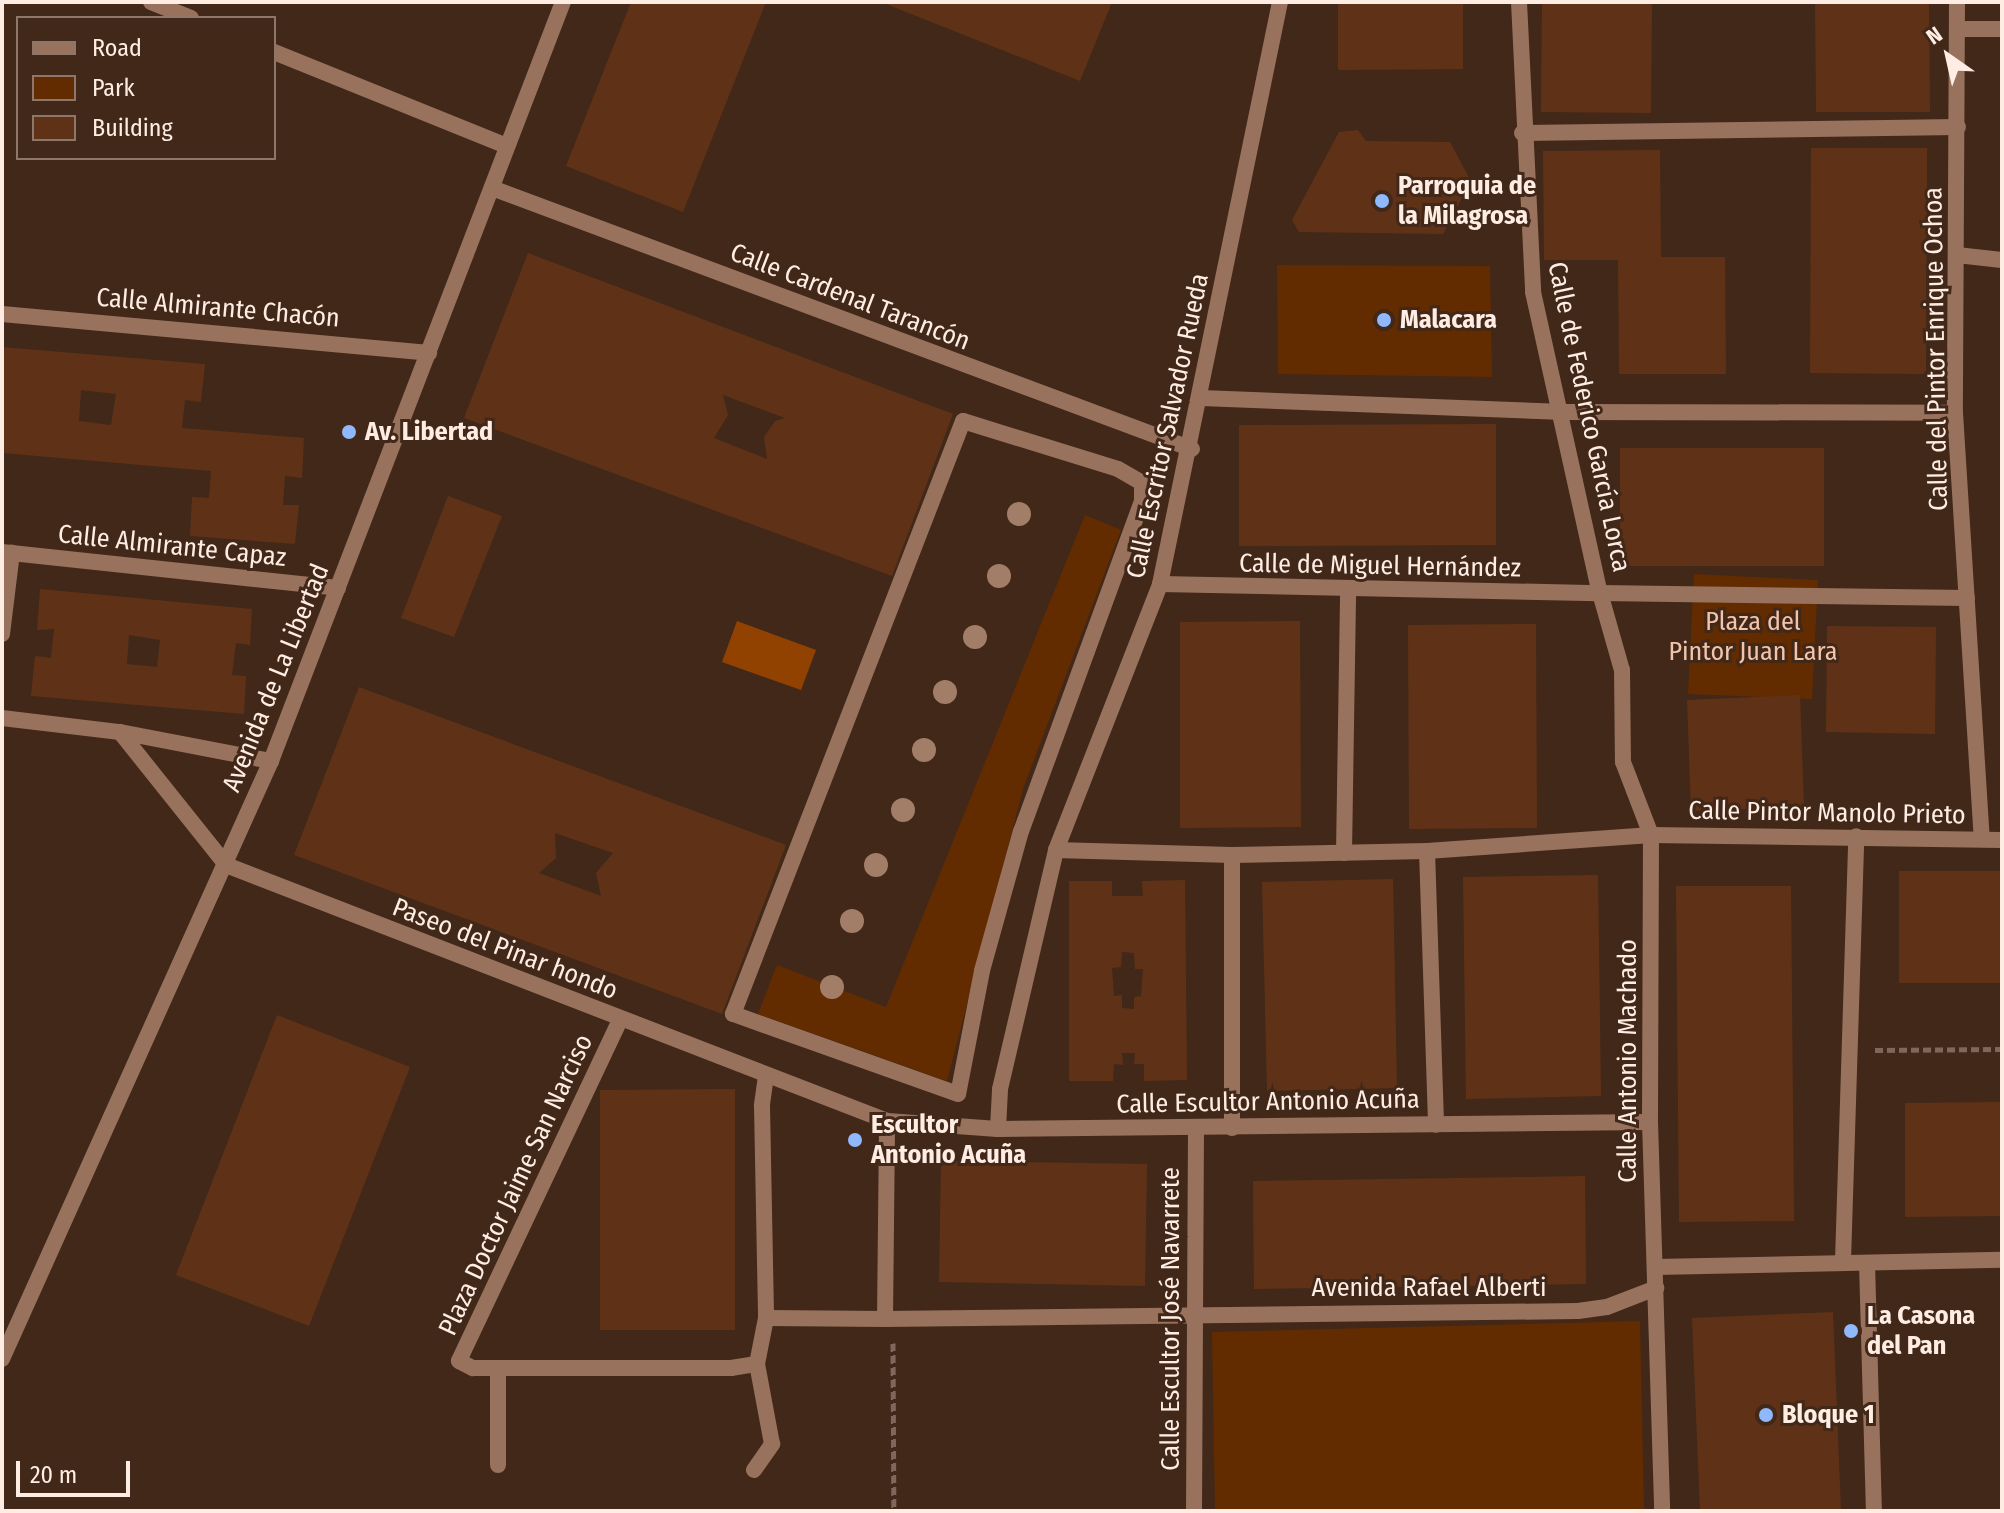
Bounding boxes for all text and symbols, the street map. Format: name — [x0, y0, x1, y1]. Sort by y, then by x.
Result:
legend — [16, 16, 276, 160]
north arrow — [1908, 16, 1988, 96]
text: N — [1921, 21, 1947, 51]
text: Road — [92, 34, 142, 62]
text: Park — [92, 74, 135, 102]
text: Building — [92, 114, 173, 142]
place label: Parroquia de la Milagrosa — [1398, 170, 1536, 232]
street label: Calle del Pintor Enrique Ochoa — [1918, 187, 1954, 511]
marker: Parroquia de la Milagrosa — [1373, 192, 1391, 210]
street label: Calle Cardenal Tarancón — [726, 237, 974, 357]
street label: Calle de Federico García Lorca — [1541, 259, 1637, 575]
street label: Calle Escritor Salvador Rueda — [1120, 271, 1216, 581]
street label: Calle Almirante Chacón — [95, 282, 341, 334]
place label: Malacara — [1400, 304, 1497, 336]
marker: Malacara — [1375, 311, 1393, 329]
place label: Av. Libertad — [365, 416, 493, 448]
marker: Av. Libertad — [340, 423, 358, 441]
street label: Calle Almirante Capaz — [56, 519, 288, 573]
street label: Calle de Miguel Hernández — [1239, 548, 1521, 584]
street label: Avenida de La Libertad — [216, 560, 336, 796]
park label: Plaza del Pintor Juan Lara — [1668, 606, 1838, 668]
street label: Calle Pintor Manolo Prieto — [1688, 795, 1966, 831]
street label: Paseo del Pinar hondo — [388, 892, 622, 1006]
street label: Calle Antonio Machado — [1612, 939, 1644, 1183]
street label: Plaza Doctor Jaime San Narciso — [432, 1029, 600, 1341]
street label: Calle Escultor Antonio Acuña — [1116, 1084, 1420, 1120]
place label: Escultor Antonio Acuña — [871, 1109, 1026, 1170]
marker: Escultor Antonio Acuña — [846, 1131, 864, 1149]
street label: Calle Escultor José Navarrete — [1155, 1167, 1187, 1471]
street label: Avenida Rafael Alberti — [1312, 1272, 1546, 1304]
place label: La Casona del Pan — [1867, 1300, 1975, 1362]
marker: La Casona del Pan — [1842, 1322, 1860, 1340]
place label: Bloque 1 — [1782, 1399, 1875, 1431]
marker: Bloque 1 — [1757, 1406, 1775, 1424]
scale bar — [20, 1445, 134, 1495]
text: 20 m — [30, 1461, 77, 1489]

